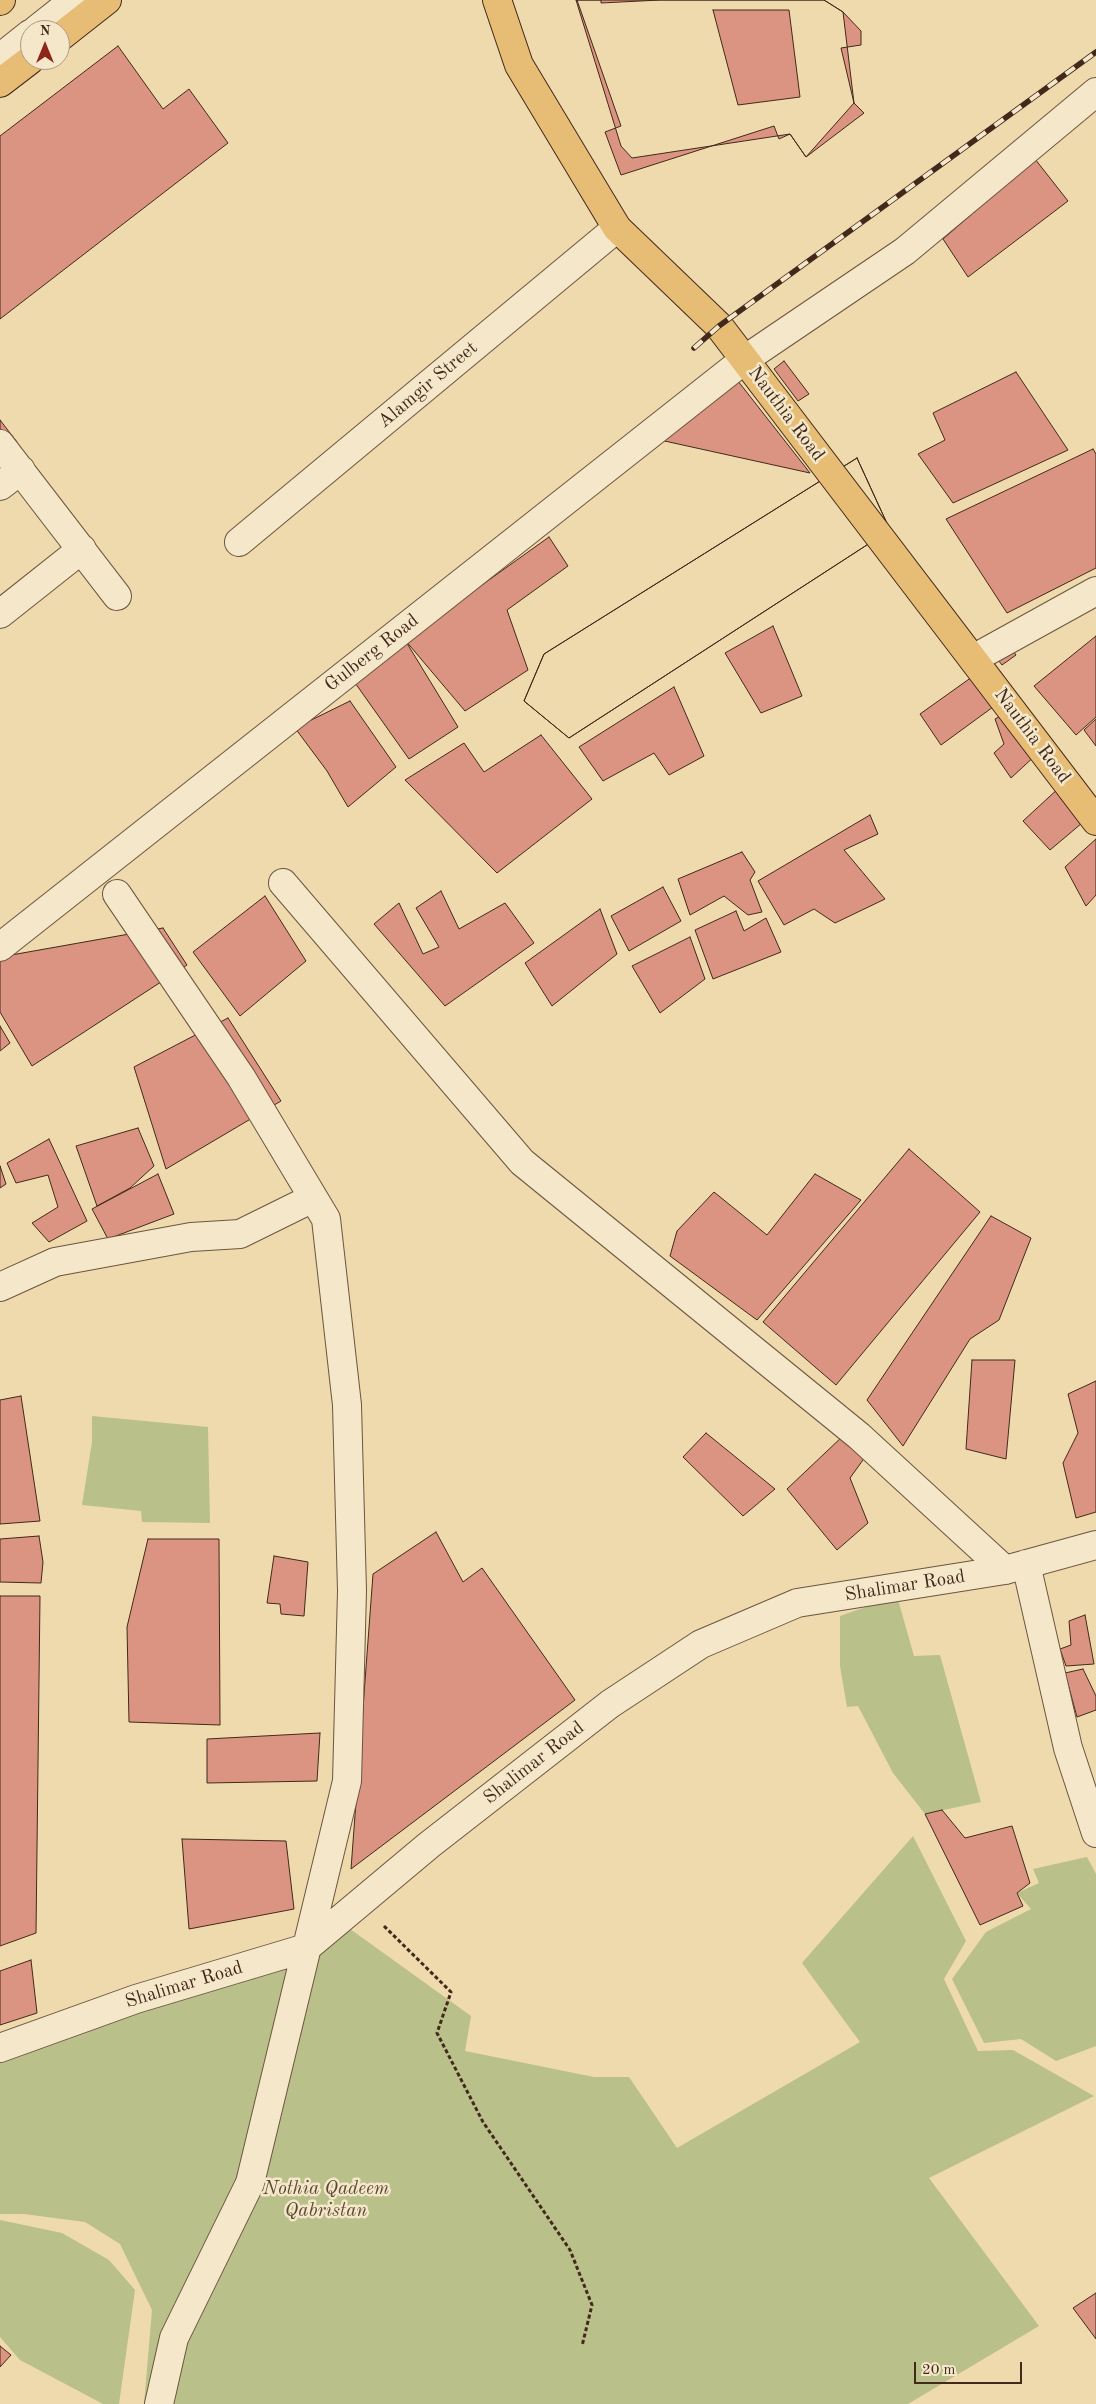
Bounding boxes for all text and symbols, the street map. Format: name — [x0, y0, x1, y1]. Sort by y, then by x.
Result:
north arrow — [20, 20, 70, 70]
text: N — [40, 24, 50, 38]
street label: Alamgir Street — [374, 337, 482, 433]
street label: Nauthia Road — [743, 362, 829, 466]
street label: Gulberg Road — [320, 609, 424, 697]
street label: Nauthia Road — [989, 684, 1075, 788]
street label: Shalimar Road — [843, 1565, 967, 1607]
street label: Shalimar Road — [479, 1717, 589, 1809]
street label: Shalimar Road — [122, 1956, 246, 2014]
park label: Nothia Qadeem Qabristan — [263, 2178, 389, 2222]
scale bar — [916, 2352, 1024, 2384]
text: 20 m — [922, 2363, 956, 2378]

